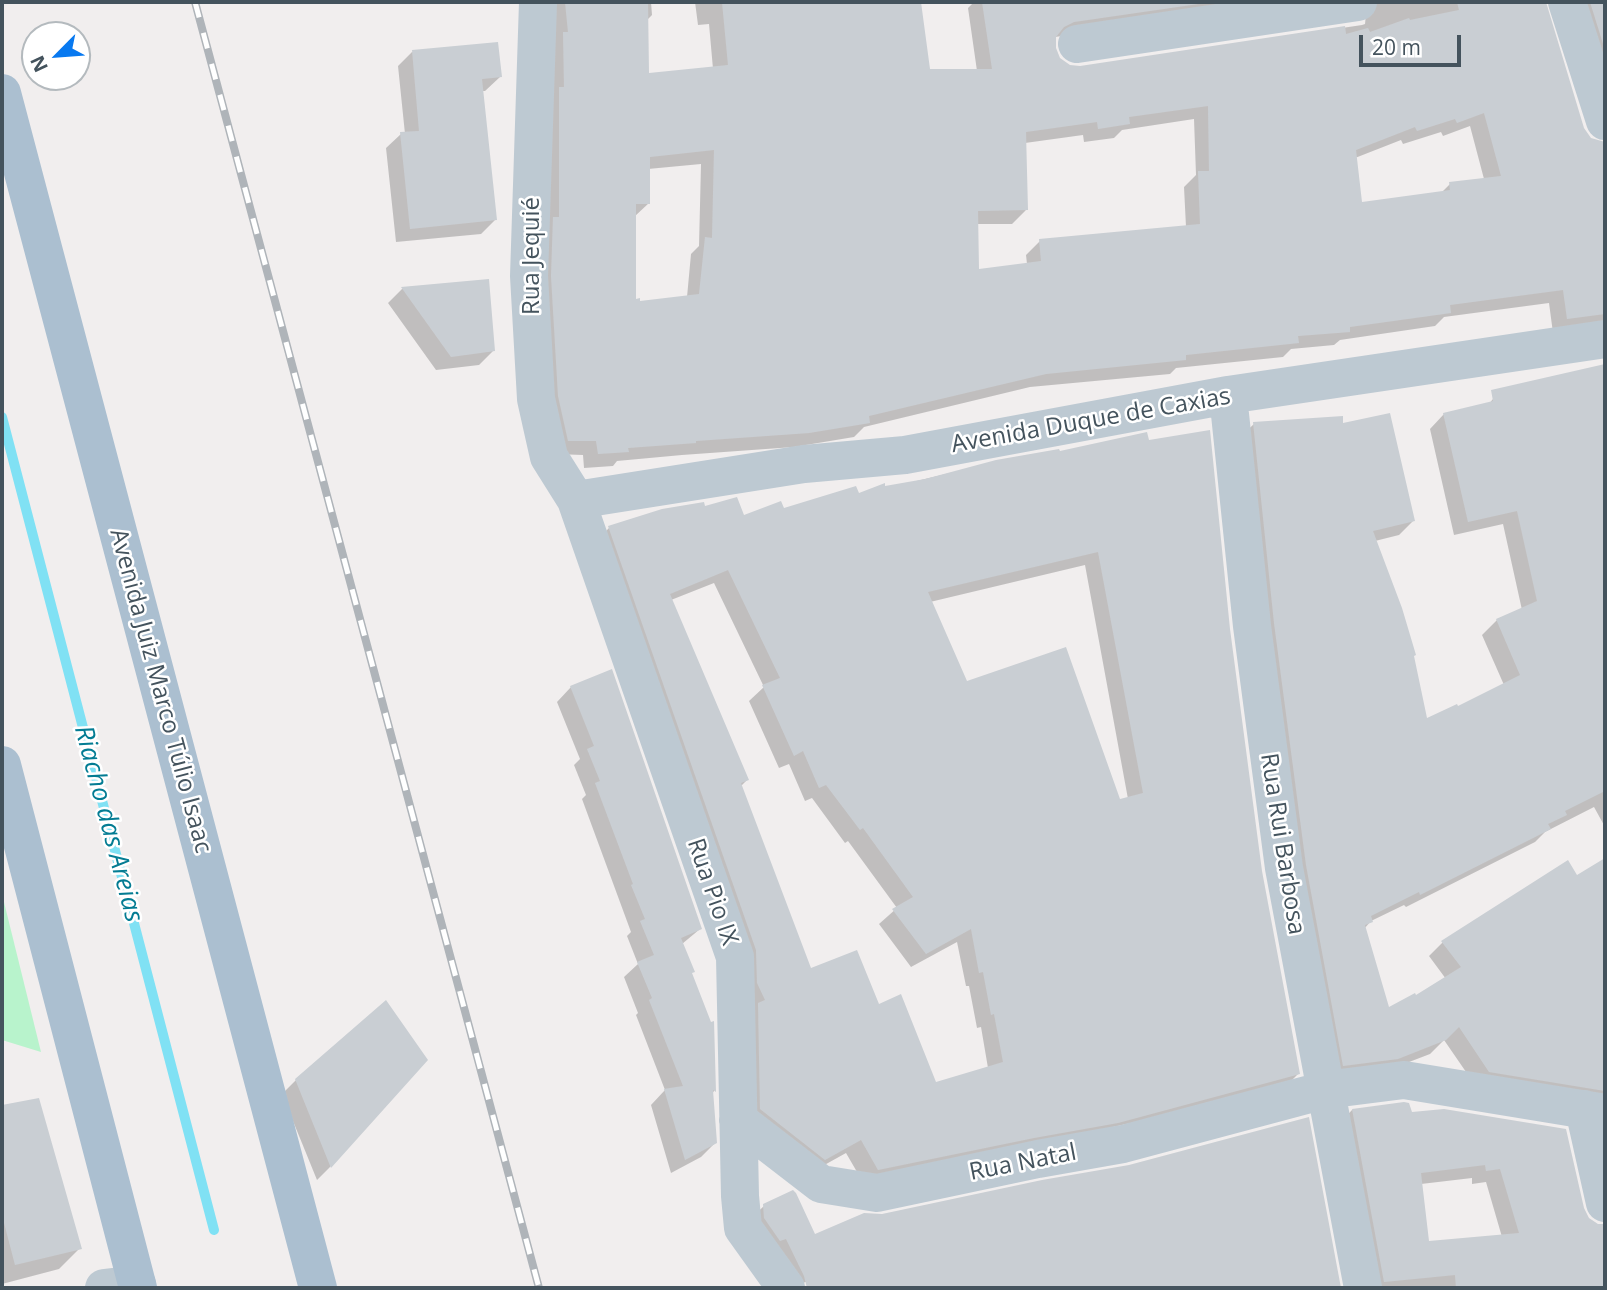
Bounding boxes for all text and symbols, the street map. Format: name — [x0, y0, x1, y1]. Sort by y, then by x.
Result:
north arrow — [21, 21, 91, 91]
scale bar — [1362, 21, 1464, 65]
text: 20 m — [1372, 33, 1421, 61]
text: N — [24, 52, 54, 77]
street label: Rua Jequié — [518, 197, 546, 315]
street label: Avenida Duque de Caxias — [949, 382, 1233, 460]
street label: Avenida Juiz Marco Túlio Isaac — [103, 526, 217, 856]
water label: Riacho das Areias — [67, 722, 149, 926]
street label: Rua Rui Barbosa — [1253, 751, 1311, 937]
street label: Rua Pio IX — [680, 835, 744, 949]
street label: Rua Natal — [967, 1139, 1079, 1187]

